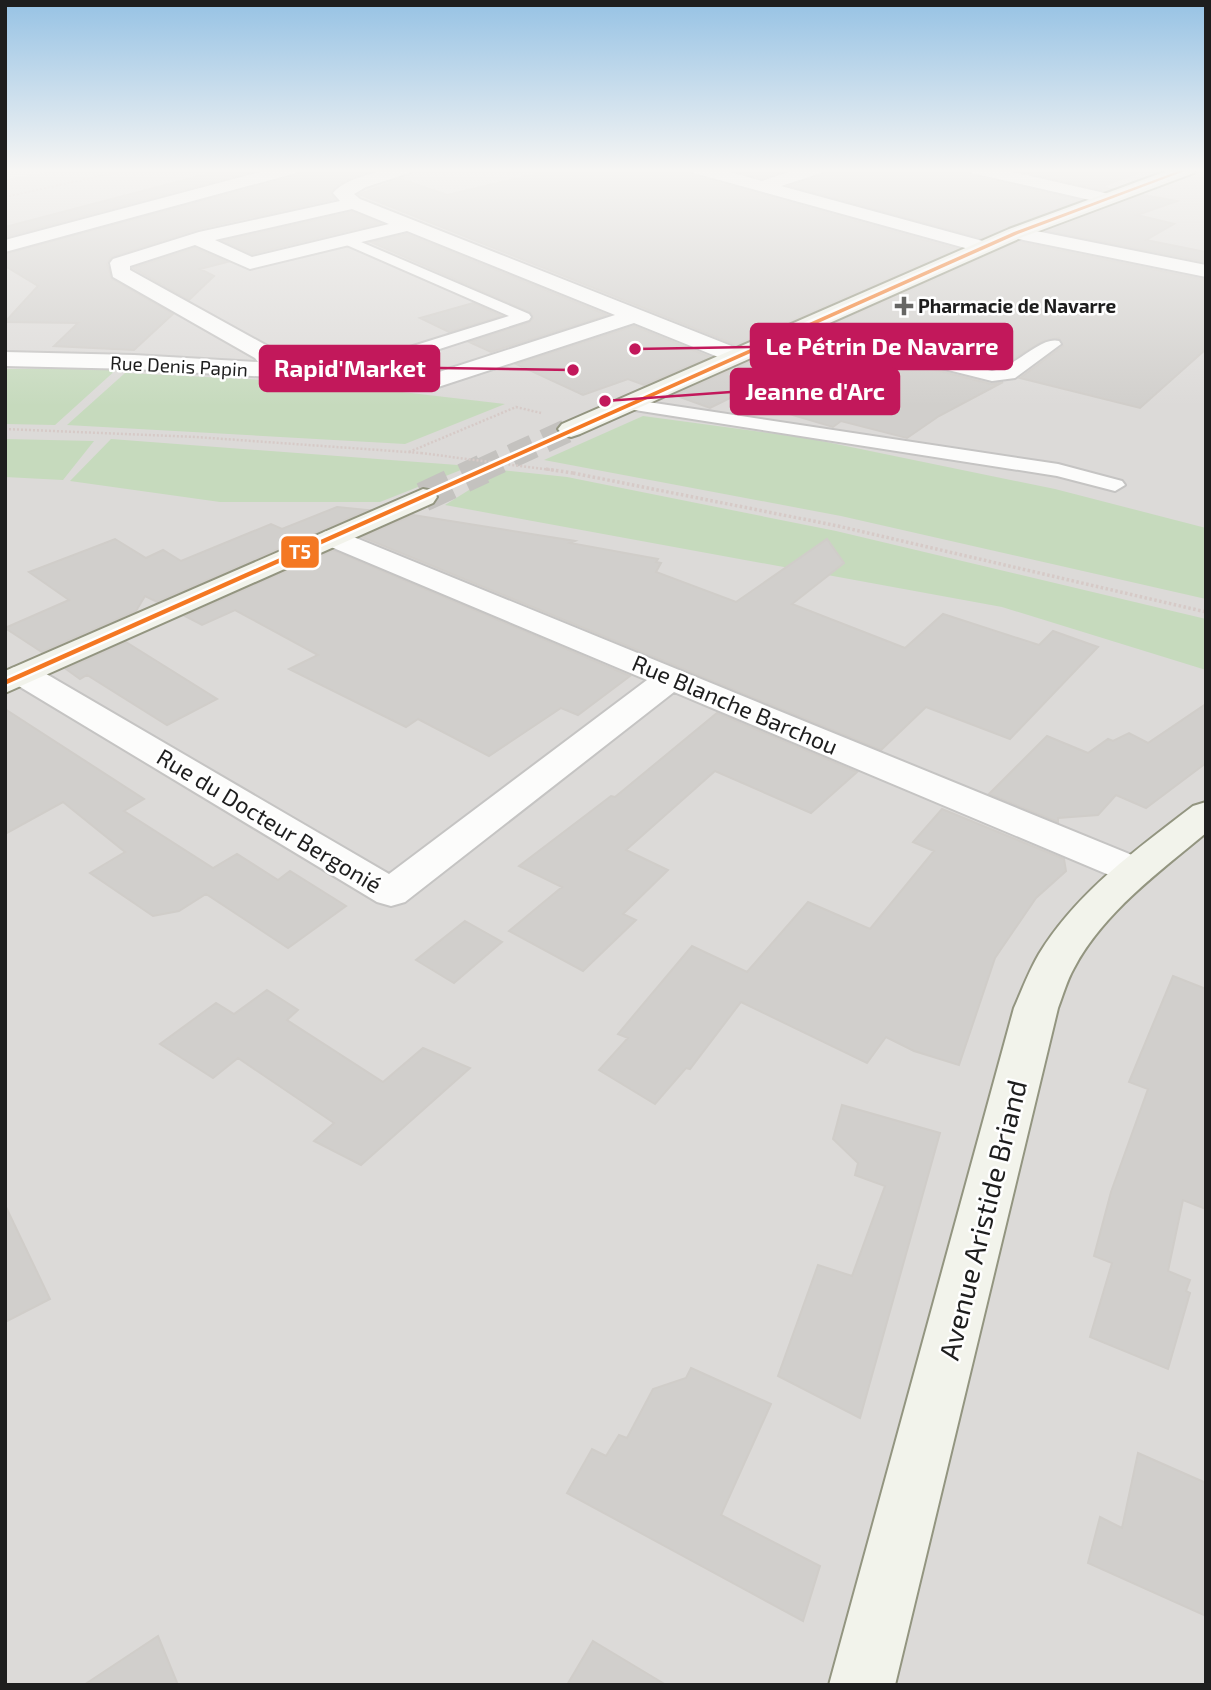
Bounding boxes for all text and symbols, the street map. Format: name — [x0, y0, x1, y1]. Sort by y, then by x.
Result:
place label: Pharmacie de Navarre — [918, 294, 1117, 317]
marker: Pharmacie de Navarre — [896, 298, 912, 314]
callout: Le Pétrin De Navarre — [751, 324, 1012, 369]
text: Le Pétrin De Navarre — [765, 331, 999, 360]
callout: Rapid'Market — [260, 346, 439, 391]
street label: Rue Denis Papin — [110, 350, 248, 381]
text: Rapid'Market — [274, 353, 426, 382]
callout: Jeanne d'Arc — [731, 369, 899, 414]
text: Jeanne d'Arc — [745, 376, 885, 405]
line badge: T5 — [280, 535, 320, 569]
text: T5 — [289, 540, 311, 563]
street label: Rue Blanche Barchou — [628, 648, 842, 760]
street label: Rue du Docteur Bergonié — [152, 742, 387, 898]
street label: Avenue Aristide Briand — [931, 1076, 1033, 1363]

